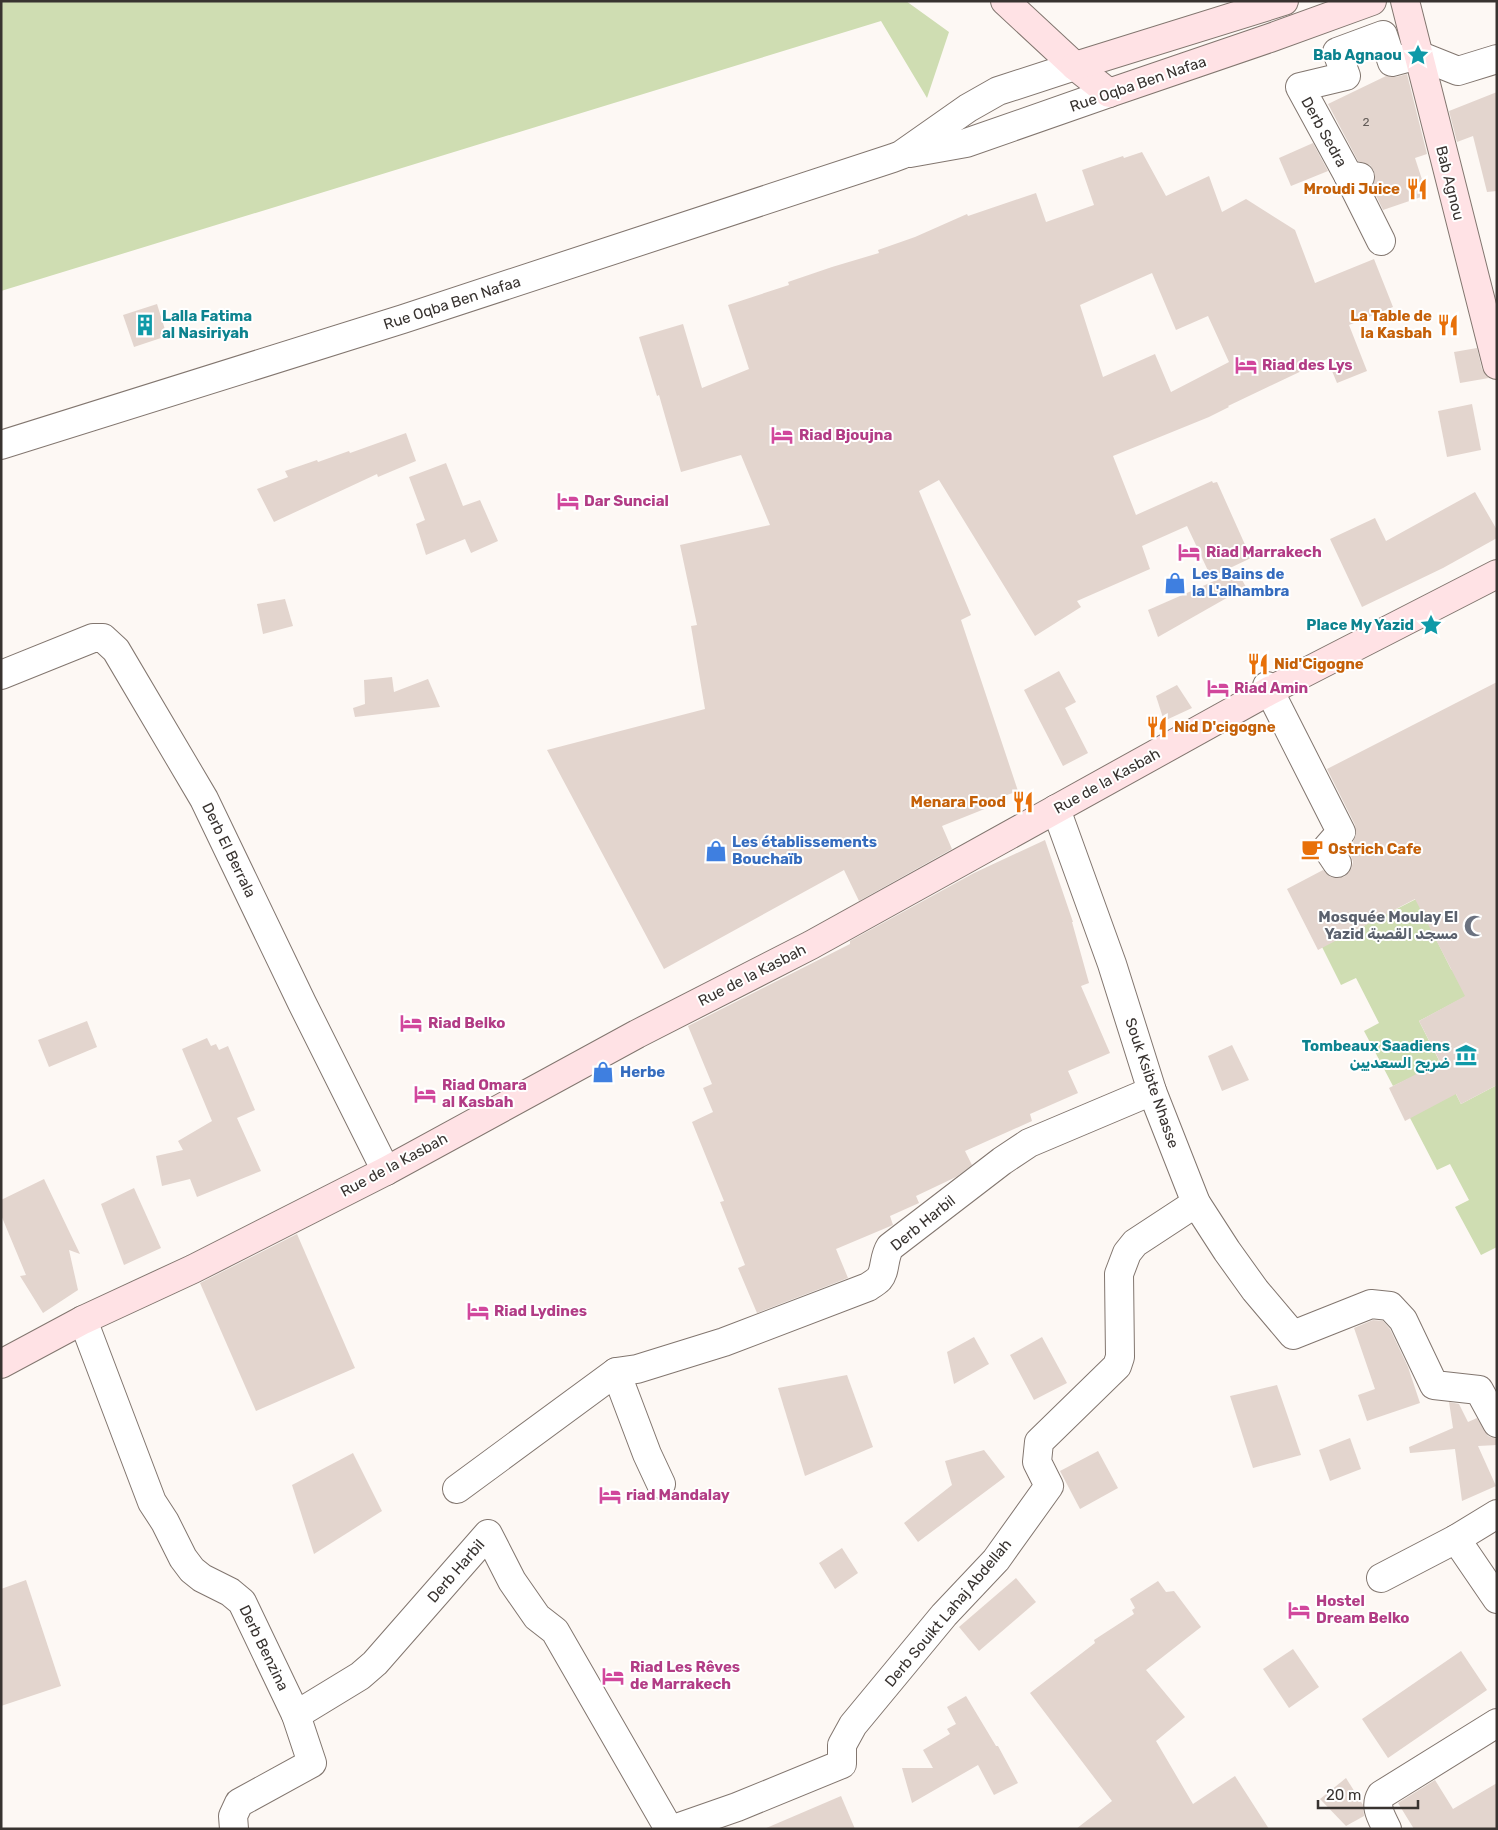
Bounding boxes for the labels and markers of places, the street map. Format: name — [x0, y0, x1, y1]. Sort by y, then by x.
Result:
place icon: Bab Agnaou — [1405, 42, 1431, 68]
place label: Bab Agnaou — [1313, 46, 1402, 64]
restaurant icon: Mroudi Juice — [1404, 176, 1430, 202]
place label: Mroudi Juice — [1303, 180, 1400, 198]
place label: Lalla Fatima al Nasiriyah — [162, 307, 252, 342]
place label: La Table de la Kasbah — [1350, 307, 1432, 342]
building icon: Lalla Fatima al Nasiriyah — [132, 312, 158, 338]
restaurant icon: La Table de la Kasbah — [1435, 312, 1461, 338]
hotel icon: Riad des Lys — [1233, 352, 1259, 378]
place label: Riad des Lys — [1262, 356, 1353, 374]
hotel icon: Riad Bjoujna — [769, 422, 795, 448]
place label: Riad Bjoujna — [799, 426, 892, 444]
hotel icon: Dar Suncial — [555, 488, 581, 514]
place label: Dar Suncial — [584, 492, 669, 510]
hotel icon: Riad Marrakech — [1176, 539, 1202, 565]
place label: Riad Marrakech — [1206, 543, 1322, 561]
place label: Les Bains de la L'alhambra — [1192, 565, 1290, 600]
shop icon: Les Bains de la L'alhambra — [1162, 570, 1188, 596]
place icon: Place My Yazid — [1418, 612, 1444, 638]
place label: Place My Yazid — [1306, 616, 1414, 634]
restaurant icon: Nid'Cigogne — [1245, 651, 1271, 677]
place label: Nid'Cigogne — [1274, 655, 1364, 673]
hotel icon: Riad Amin — [1205, 675, 1231, 701]
place label: Riad Amin — [1234, 679, 1308, 697]
restaurant icon: Nid D'cigogne — [1144, 714, 1170, 740]
place label: Nid D'cigogne — [1174, 718, 1276, 736]
restaurant icon: Menara Food — [1010, 789, 1036, 815]
place label: Menara Food — [911, 793, 1006, 811]
place label: Les établissements Bouchaïb — [732, 833, 877, 868]
cafe icon: Ostrich Cafe — [1299, 836, 1325, 862]
shop icon: Les établissements Bouchaïb — [703, 838, 729, 864]
place label: Ostrich Cafe — [1328, 840, 1422, 858]
place label: Mosquée Moulay El Yazid مسجد القصبة — [1318, 908, 1458, 943]
mosque icon: Mosquée Moulay El Yazid مسجد القصبة — [1462, 913, 1488, 939]
hotel icon: Riad Belko — [398, 1010, 424, 1036]
place label: Riad Belko — [428, 1014, 506, 1032]
place label: Tombeaux Saadiens ضريح السعديين — [1302, 1037, 1450, 1073]
museum icon: Tombeaux Saadiens ضريح السعديين — [1453, 1042, 1479, 1068]
shop icon: Herbe — [590, 1059, 616, 1085]
place label: Herbe — [620, 1063, 665, 1081]
place label: Riad Omara al Kasbah — [442, 1076, 527, 1111]
hotel icon: Riad Omara al Kasbah — [412, 1081, 438, 1107]
hotel icon: Riad Lydines — [465, 1298, 491, 1324]
place label: Riad Lydines — [494, 1302, 587, 1320]
hotel icon: riad Mandalay — [597, 1482, 623, 1508]
place label: riad Mandalay — [626, 1486, 730, 1504]
place label: Hostel Dream Belko — [1316, 1592, 1410, 1627]
hotel icon: Hostel Dream Belko — [1286, 1597, 1312, 1623]
place label: Riad Les Rêves de Marrakech — [630, 1658, 740, 1693]
hotel icon: Riad Les Rêves de Marrakech — [600, 1663, 626, 1689]

